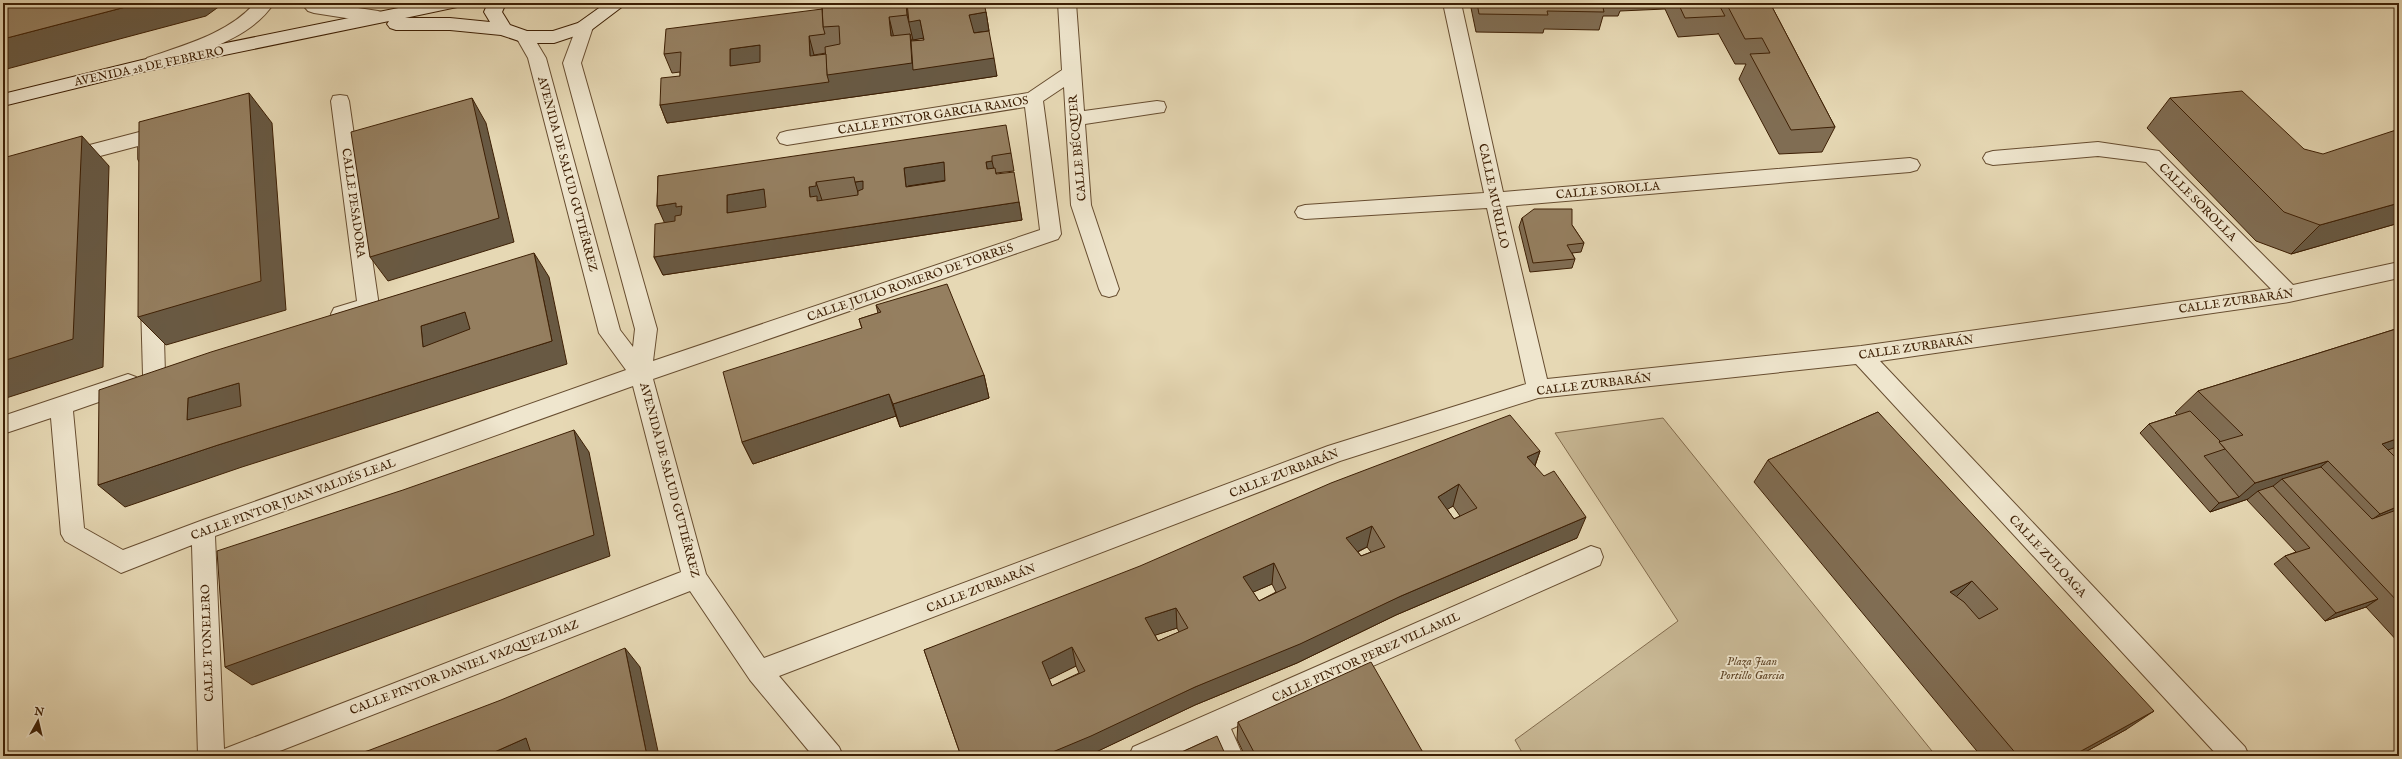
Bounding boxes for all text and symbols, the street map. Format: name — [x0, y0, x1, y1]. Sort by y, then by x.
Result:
street label: AVENIDA 28 DE FEBRERO — [72, 43, 225, 90]
street label: AVENIDA DE SALUD GUTIÉRREZ — [534, 74, 602, 274]
street label: CALLE PINTOR GARCIA RAMOS — [837, 93, 1029, 138]
street label: CALLE BÉCQUER — [1064, 93, 1090, 202]
street label: CALLE MURILLO — [1475, 142, 1512, 250]
street label: CALLE PESADORA — [338, 147, 369, 260]
street label: CALLE SOROLLA — [2155, 160, 2240, 245]
street label: CALLE SOROLLA — [1555, 178, 1662, 203]
street label: CALLE JULIO ROMERO DE TORRES — [805, 240, 1016, 326]
street label: CALLE ZURBARÁN — [2178, 285, 2295, 317]
street label: CALLE ZURBARÁN — [1858, 331, 1975, 363]
street label: CALLE ZURBARÁN — [1536, 369, 1653, 399]
street label: AVENIDA DE SALUD GUTIÉRREZ — [636, 380, 704, 580]
street label: CALLE ZURBARÁN — [1227, 445, 1342, 501]
street label: CALLE PINTOR JUAN VALDÉS LEAL — [188, 454, 398, 545]
street label: CALLE ZULOAGA — [2006, 512, 2090, 601]
street label: CALLE ZURBARÁN — [924, 560, 1039, 616]
street label: CALLE TONELERO — [198, 584, 217, 702]
street label: CALLE PINTOR PEREZ VILLAMIL — [1270, 609, 1463, 706]
street label: CALLE PINTOR DANIEL VAZQUEZ DIAZ — [348, 617, 581, 718]
park label: Plaza Juan Portillo Garcia — [1719, 654, 1785, 683]
north arrow — [18, 701, 58, 741]
text: N — [33, 704, 45, 720]

